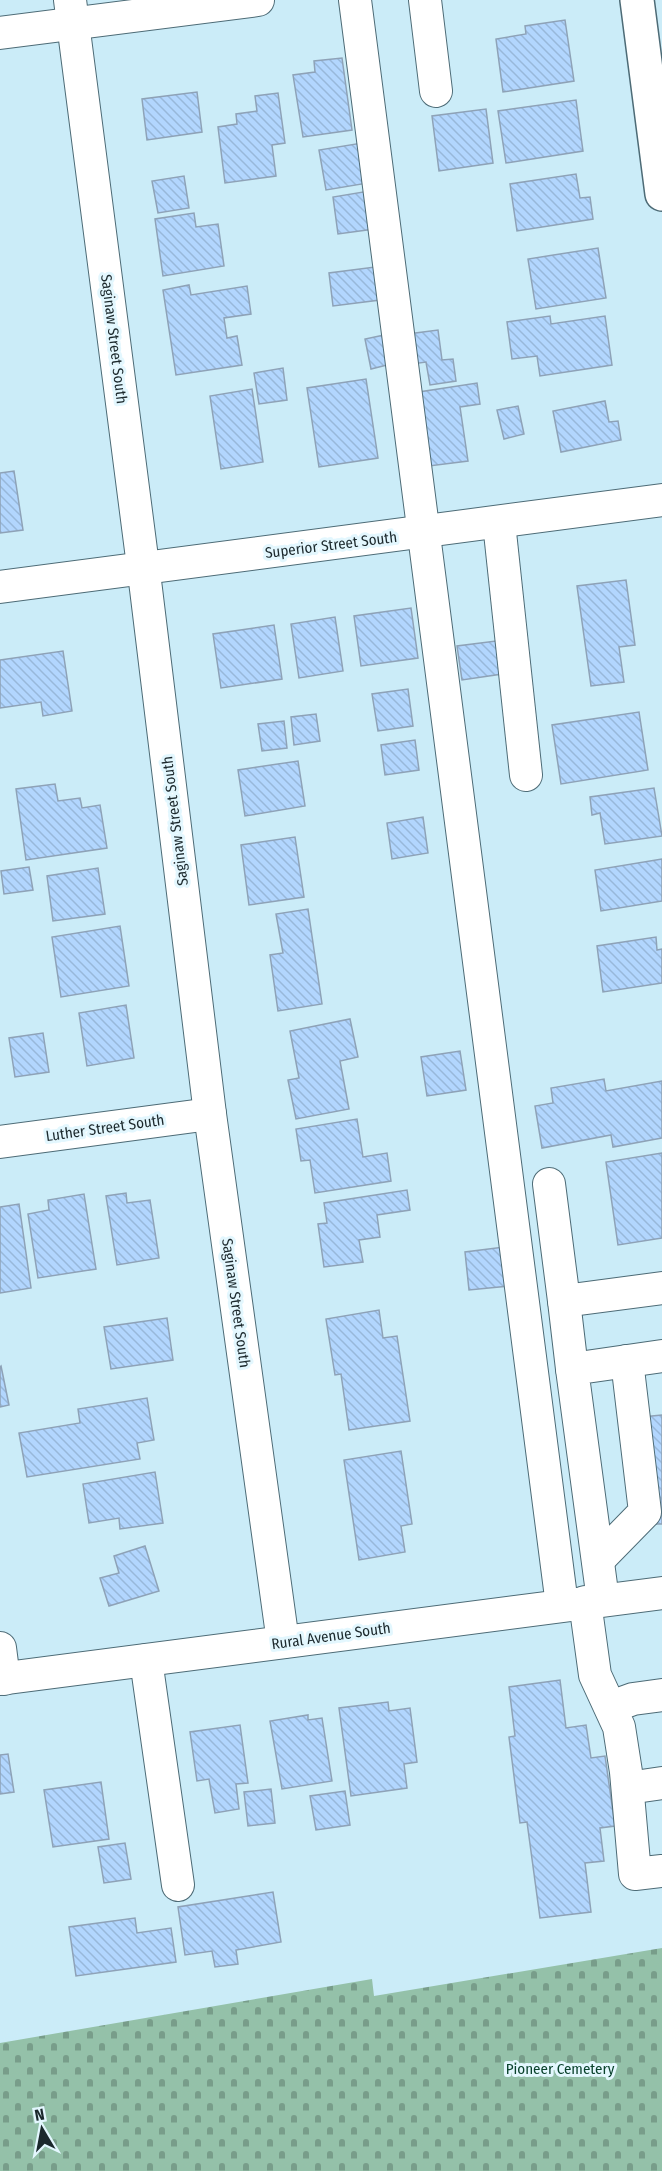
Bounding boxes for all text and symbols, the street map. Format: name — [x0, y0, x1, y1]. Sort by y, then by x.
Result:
street label: Saginaw Street South — [97, 273, 131, 405]
street label: Superior Street South — [264, 528, 398, 562]
street label: Saginaw Street South — [158, 755, 192, 887]
street label: Luther Street South — [45, 1111, 165, 1145]
street label: Saginaw Street South — [218, 1237, 254, 1369]
street label: Rural Avenue South — [270, 1619, 392, 1653]
park label: Pioneer Cemetery — [506, 2060, 615, 2078]
north arrow — [12, 2099, 72, 2159]
text: N — [33, 2105, 46, 2125]

